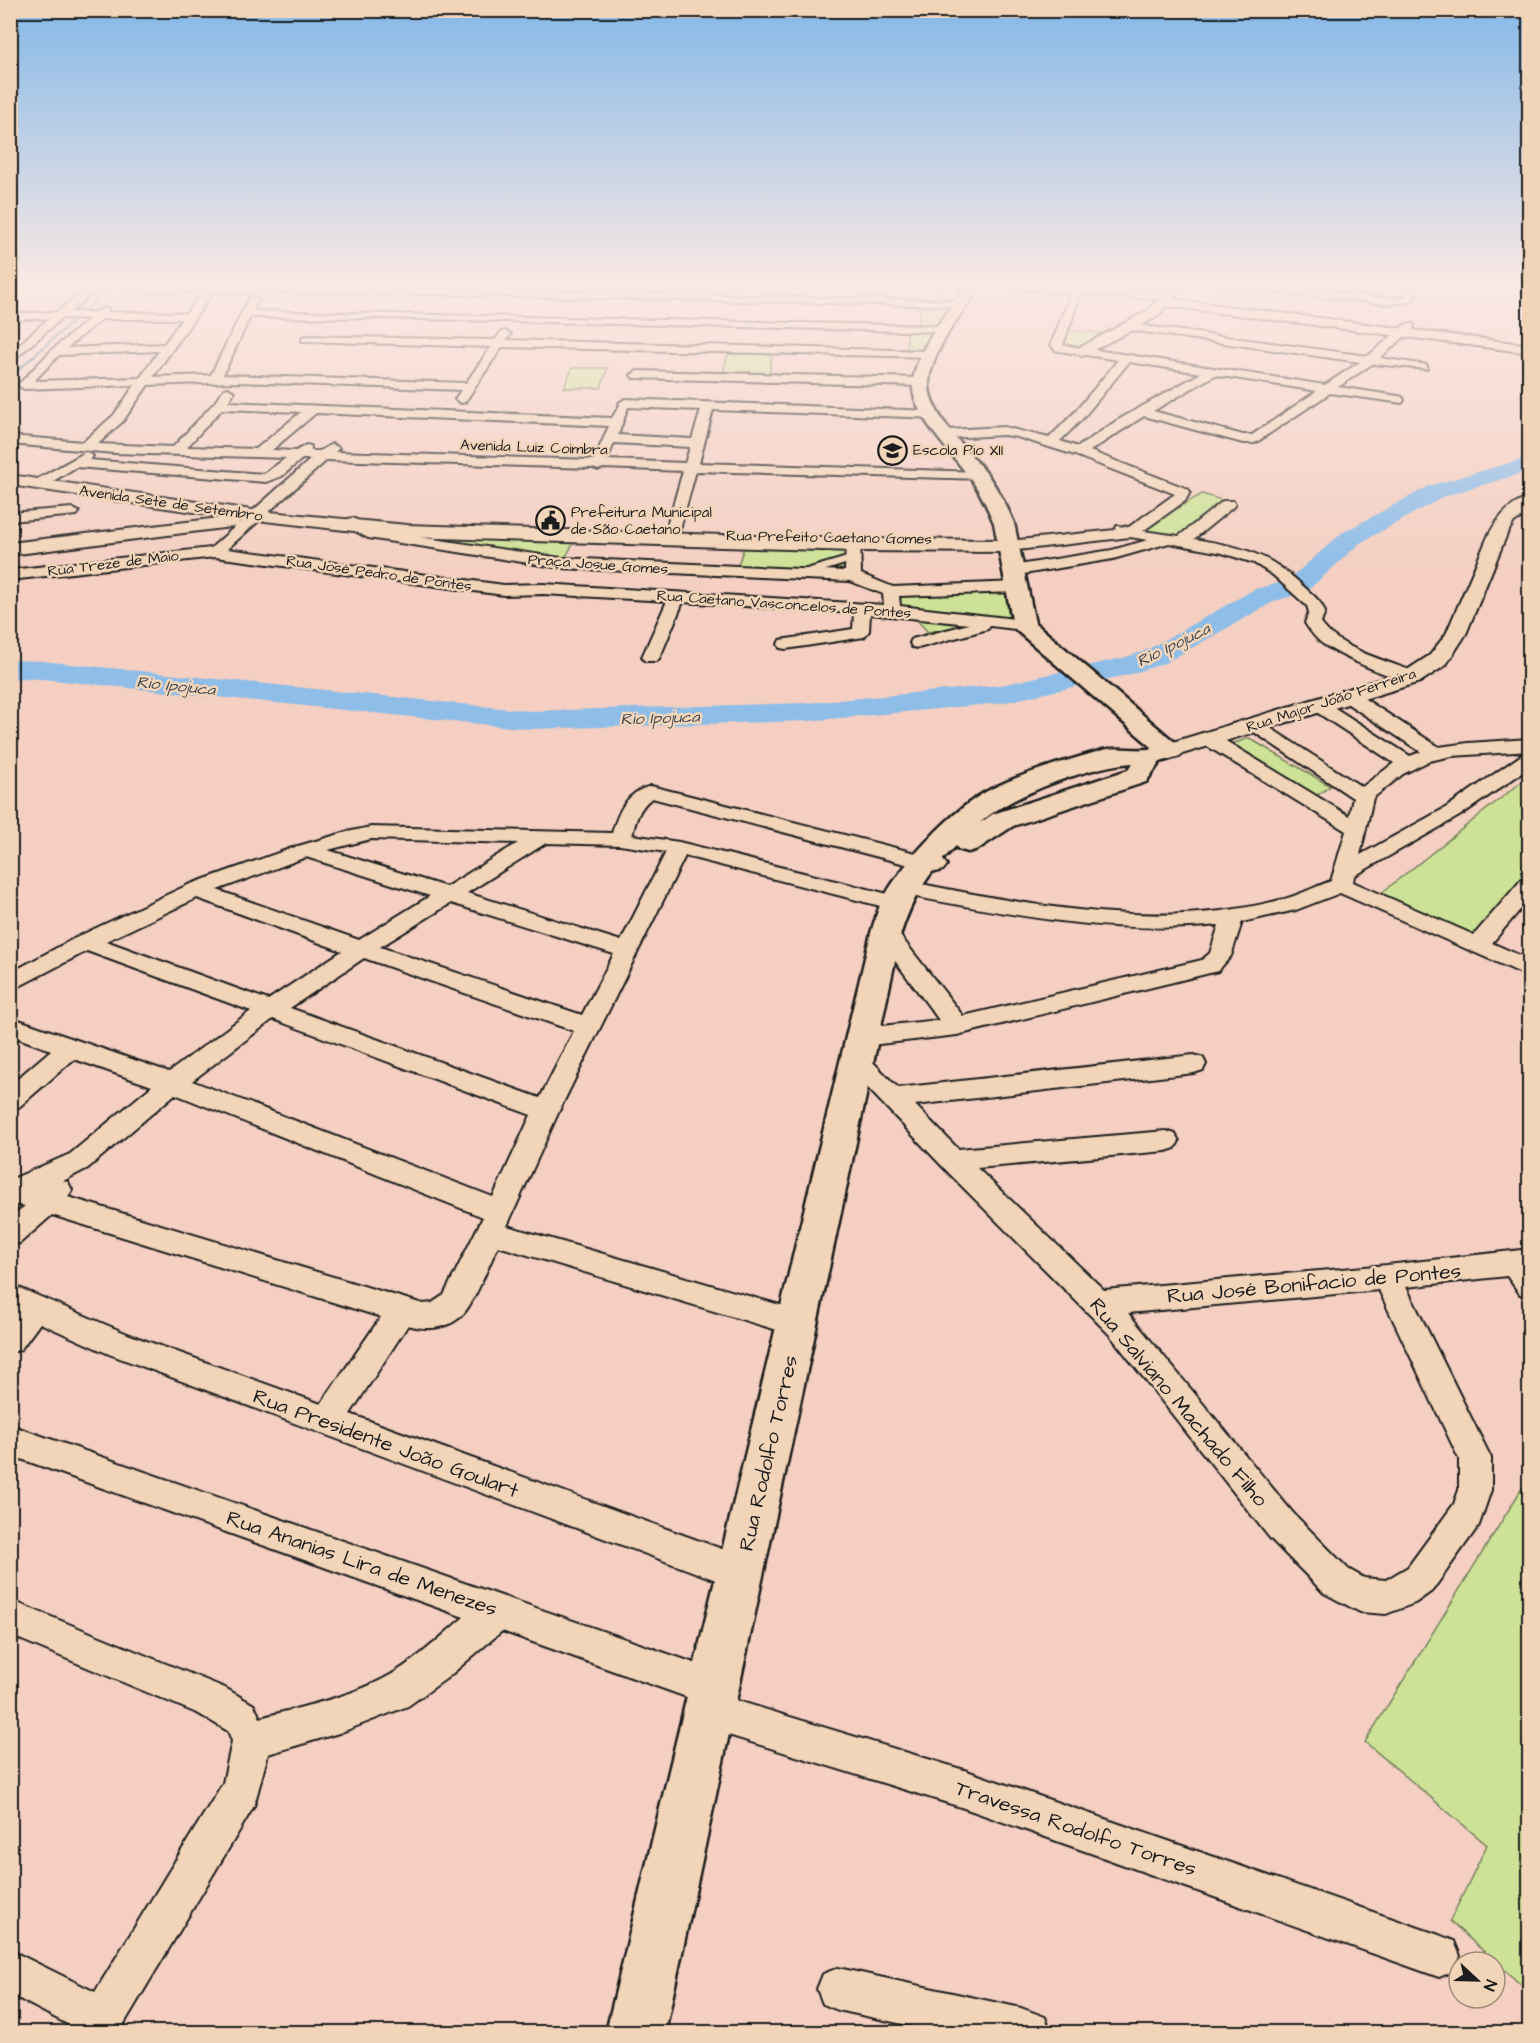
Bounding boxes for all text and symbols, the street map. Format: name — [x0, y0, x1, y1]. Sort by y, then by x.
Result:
street label: Avenida Luiz Coimbra — [460, 434, 608, 461]
school or university icon: Escola Pio XII — [876, 434, 908, 466]
place label: Escola Pio XII — [913, 440, 1003, 461]
street label: Avenida Sete de Setembro — [78, 480, 265, 527]
place label: Prefeitura Municipal de São Caetano — [571, 502, 712, 540]
public building icon: Prefeitura Municipal de São Caetano — [534, 505, 566, 537]
street label: Rua Prefeito Caetano Gomes — [726, 525, 933, 550]
street label: Rua Treze de Maio — [46, 545, 180, 582]
street label: Praça Josue Gomes — [527, 549, 669, 580]
street label: Rua José Pedro de Pontes — [285, 550, 473, 597]
street label: Rua Caetano Vasconcelos de Pontes — [656, 585, 912, 624]
water label: Rio Ipojuca — [1133, 617, 1214, 672]
street label: Rua Major João Ferreira — [1244, 663, 1419, 738]
water label: Rio Ipojuca — [136, 671, 217, 701]
water label: Rio Ipojuca — [620, 706, 701, 730]
street label: Rua José Bonifacio de Pontes — [1166, 1256, 1462, 1311]
street label: Rua Salviano Machado Filho — [1083, 1292, 1275, 1513]
street label: Rua Rodolfo Torres — [732, 1352, 805, 1554]
street label: Rua Presidente João Goulart — [249, 1382, 523, 1505]
street label: Rua Ananias Lira de Menezes — [223, 1503, 501, 1623]
street label: Travessa Rodolfo Torres — [951, 1774, 1200, 1883]
north arrow — [1447, 1950, 1507, 2010]
text: N — [1478, 1976, 1502, 1994]

